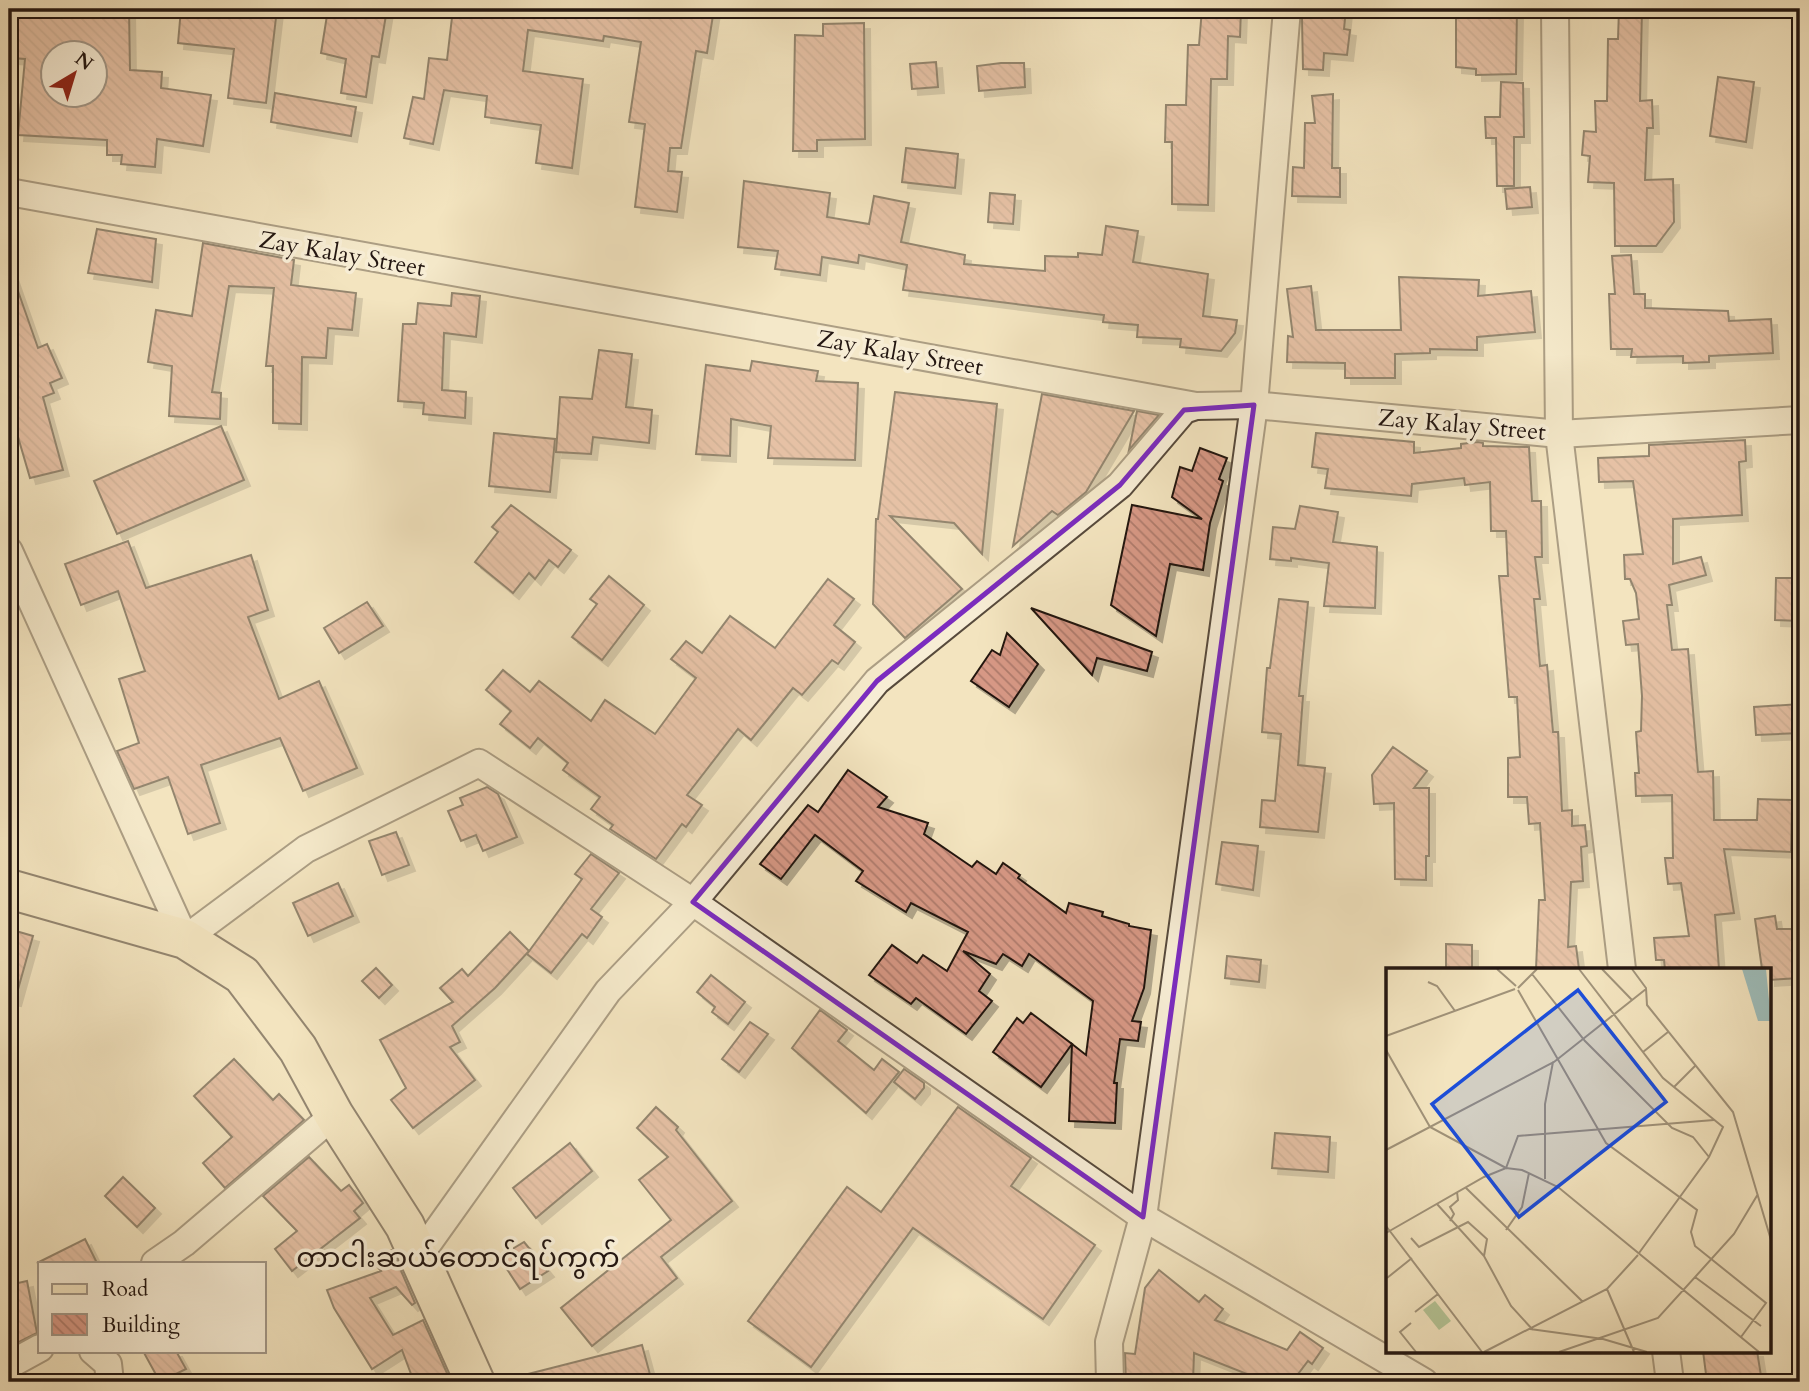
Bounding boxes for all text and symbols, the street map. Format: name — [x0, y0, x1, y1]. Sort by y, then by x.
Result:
north arrow — [38, 38, 108, 108]
text: N — [69, 46, 99, 77]
street label: Zay Kalay Street — [256, 223, 428, 285]
street label: Zay Kalay Street — [814, 322, 986, 384]
street label: Zay Kalay Street — [1377, 401, 1548, 449]
inset map — [1386, 968, 1770, 1352]
district label: တာငါးဆယ်တောင်ရပ်ကွက် — [296, 1239, 620, 1280]
legend — [38, 1262, 266, 1352]
text: Road — [102, 1275, 148, 1304]
text: Building — [102, 1311, 180, 1340]

